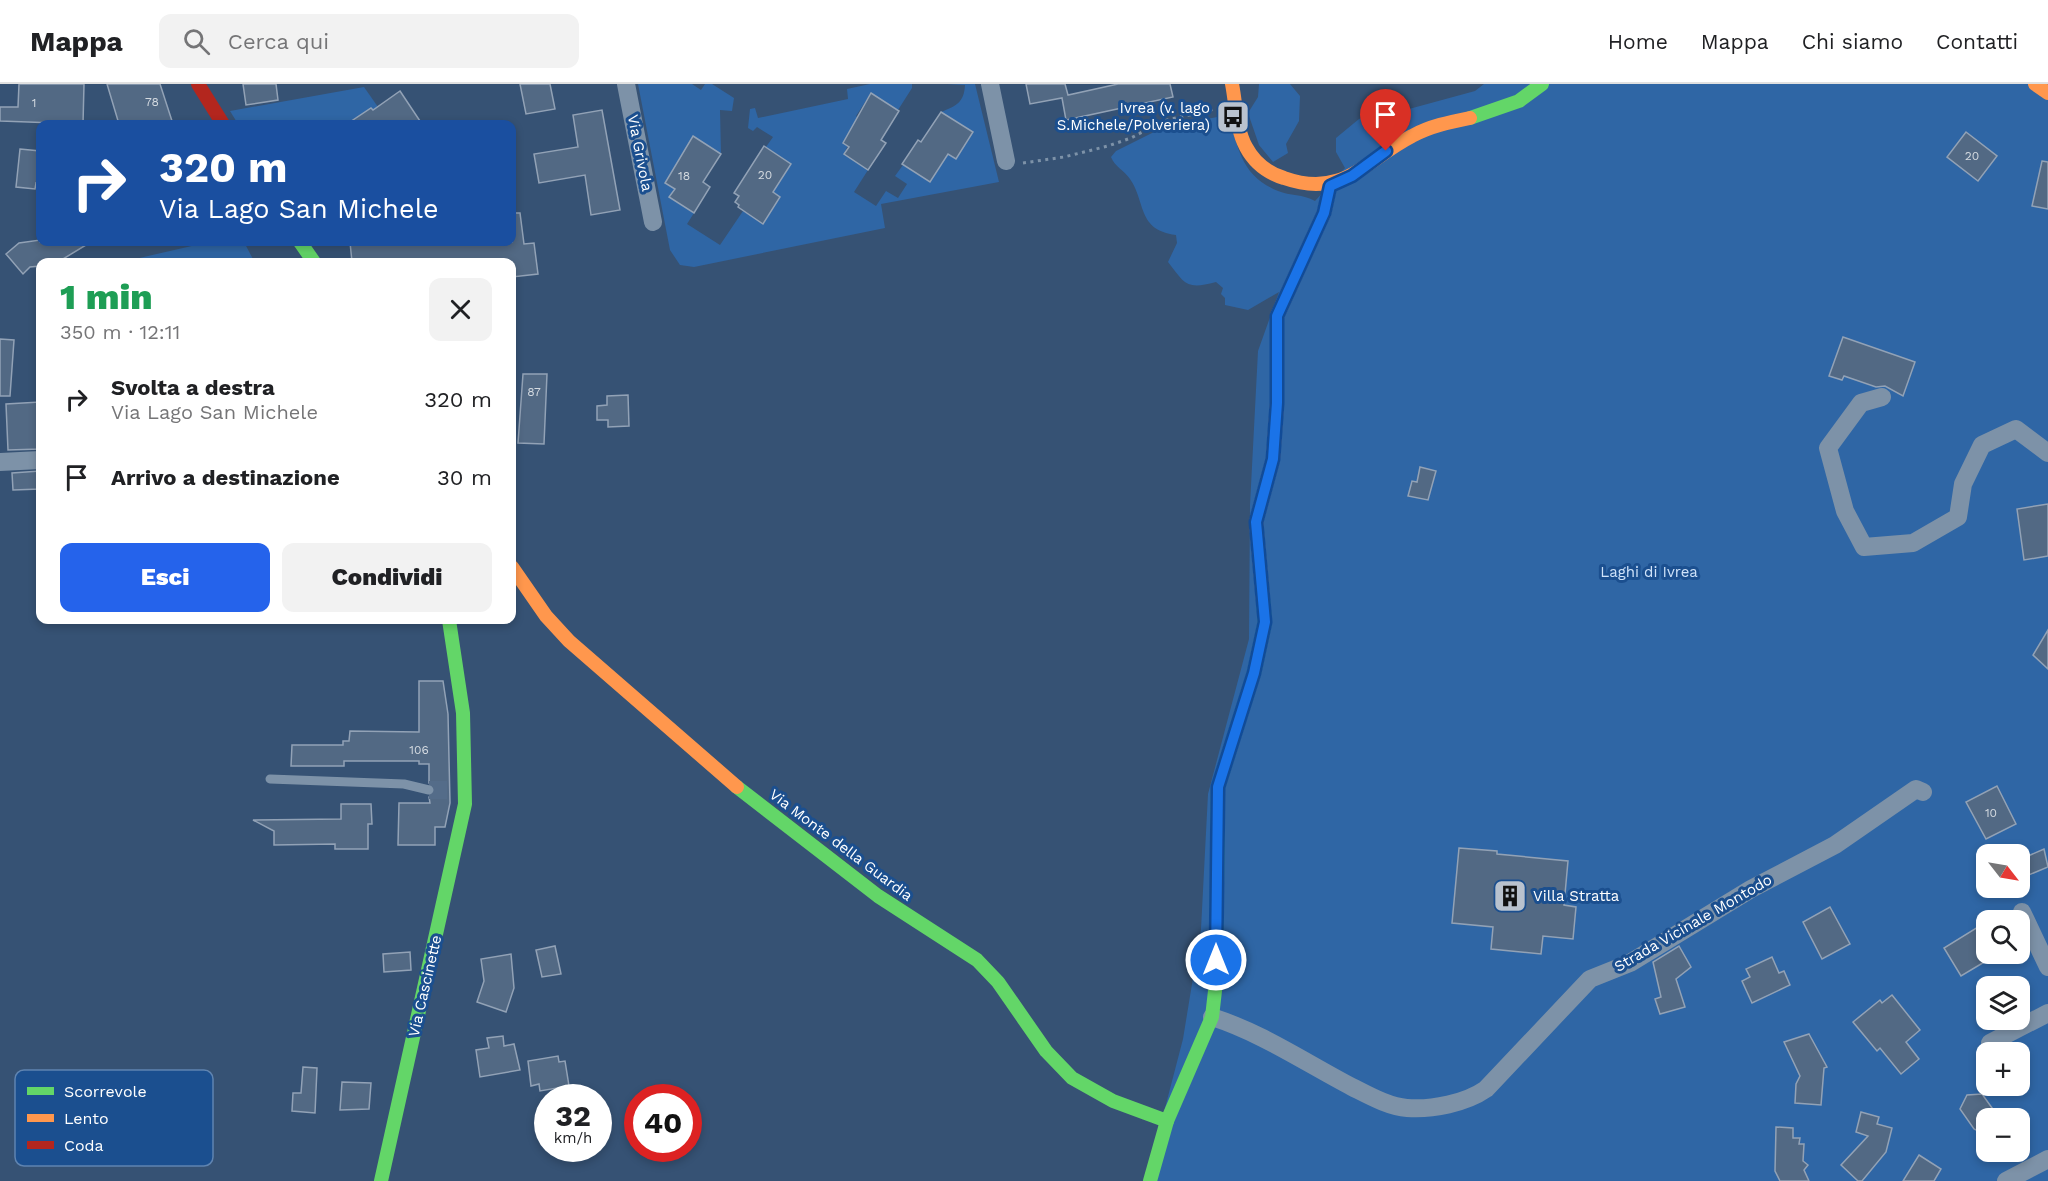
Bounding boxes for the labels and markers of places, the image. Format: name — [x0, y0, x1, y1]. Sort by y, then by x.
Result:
pin — [1360, 89, 1411, 151]
place label: Ivrea (v. lago S.Michele/Polveriera) — [1057, 99, 1210, 134]
bus stop icon: Ivrea (v. lago S.Michele/Polveriera) — [1215, 99, 1251, 135]
building icon: Villa Stratta — [1492, 878, 1528, 914]
place label: Villa Stratta — [1533, 887, 1620, 905]

